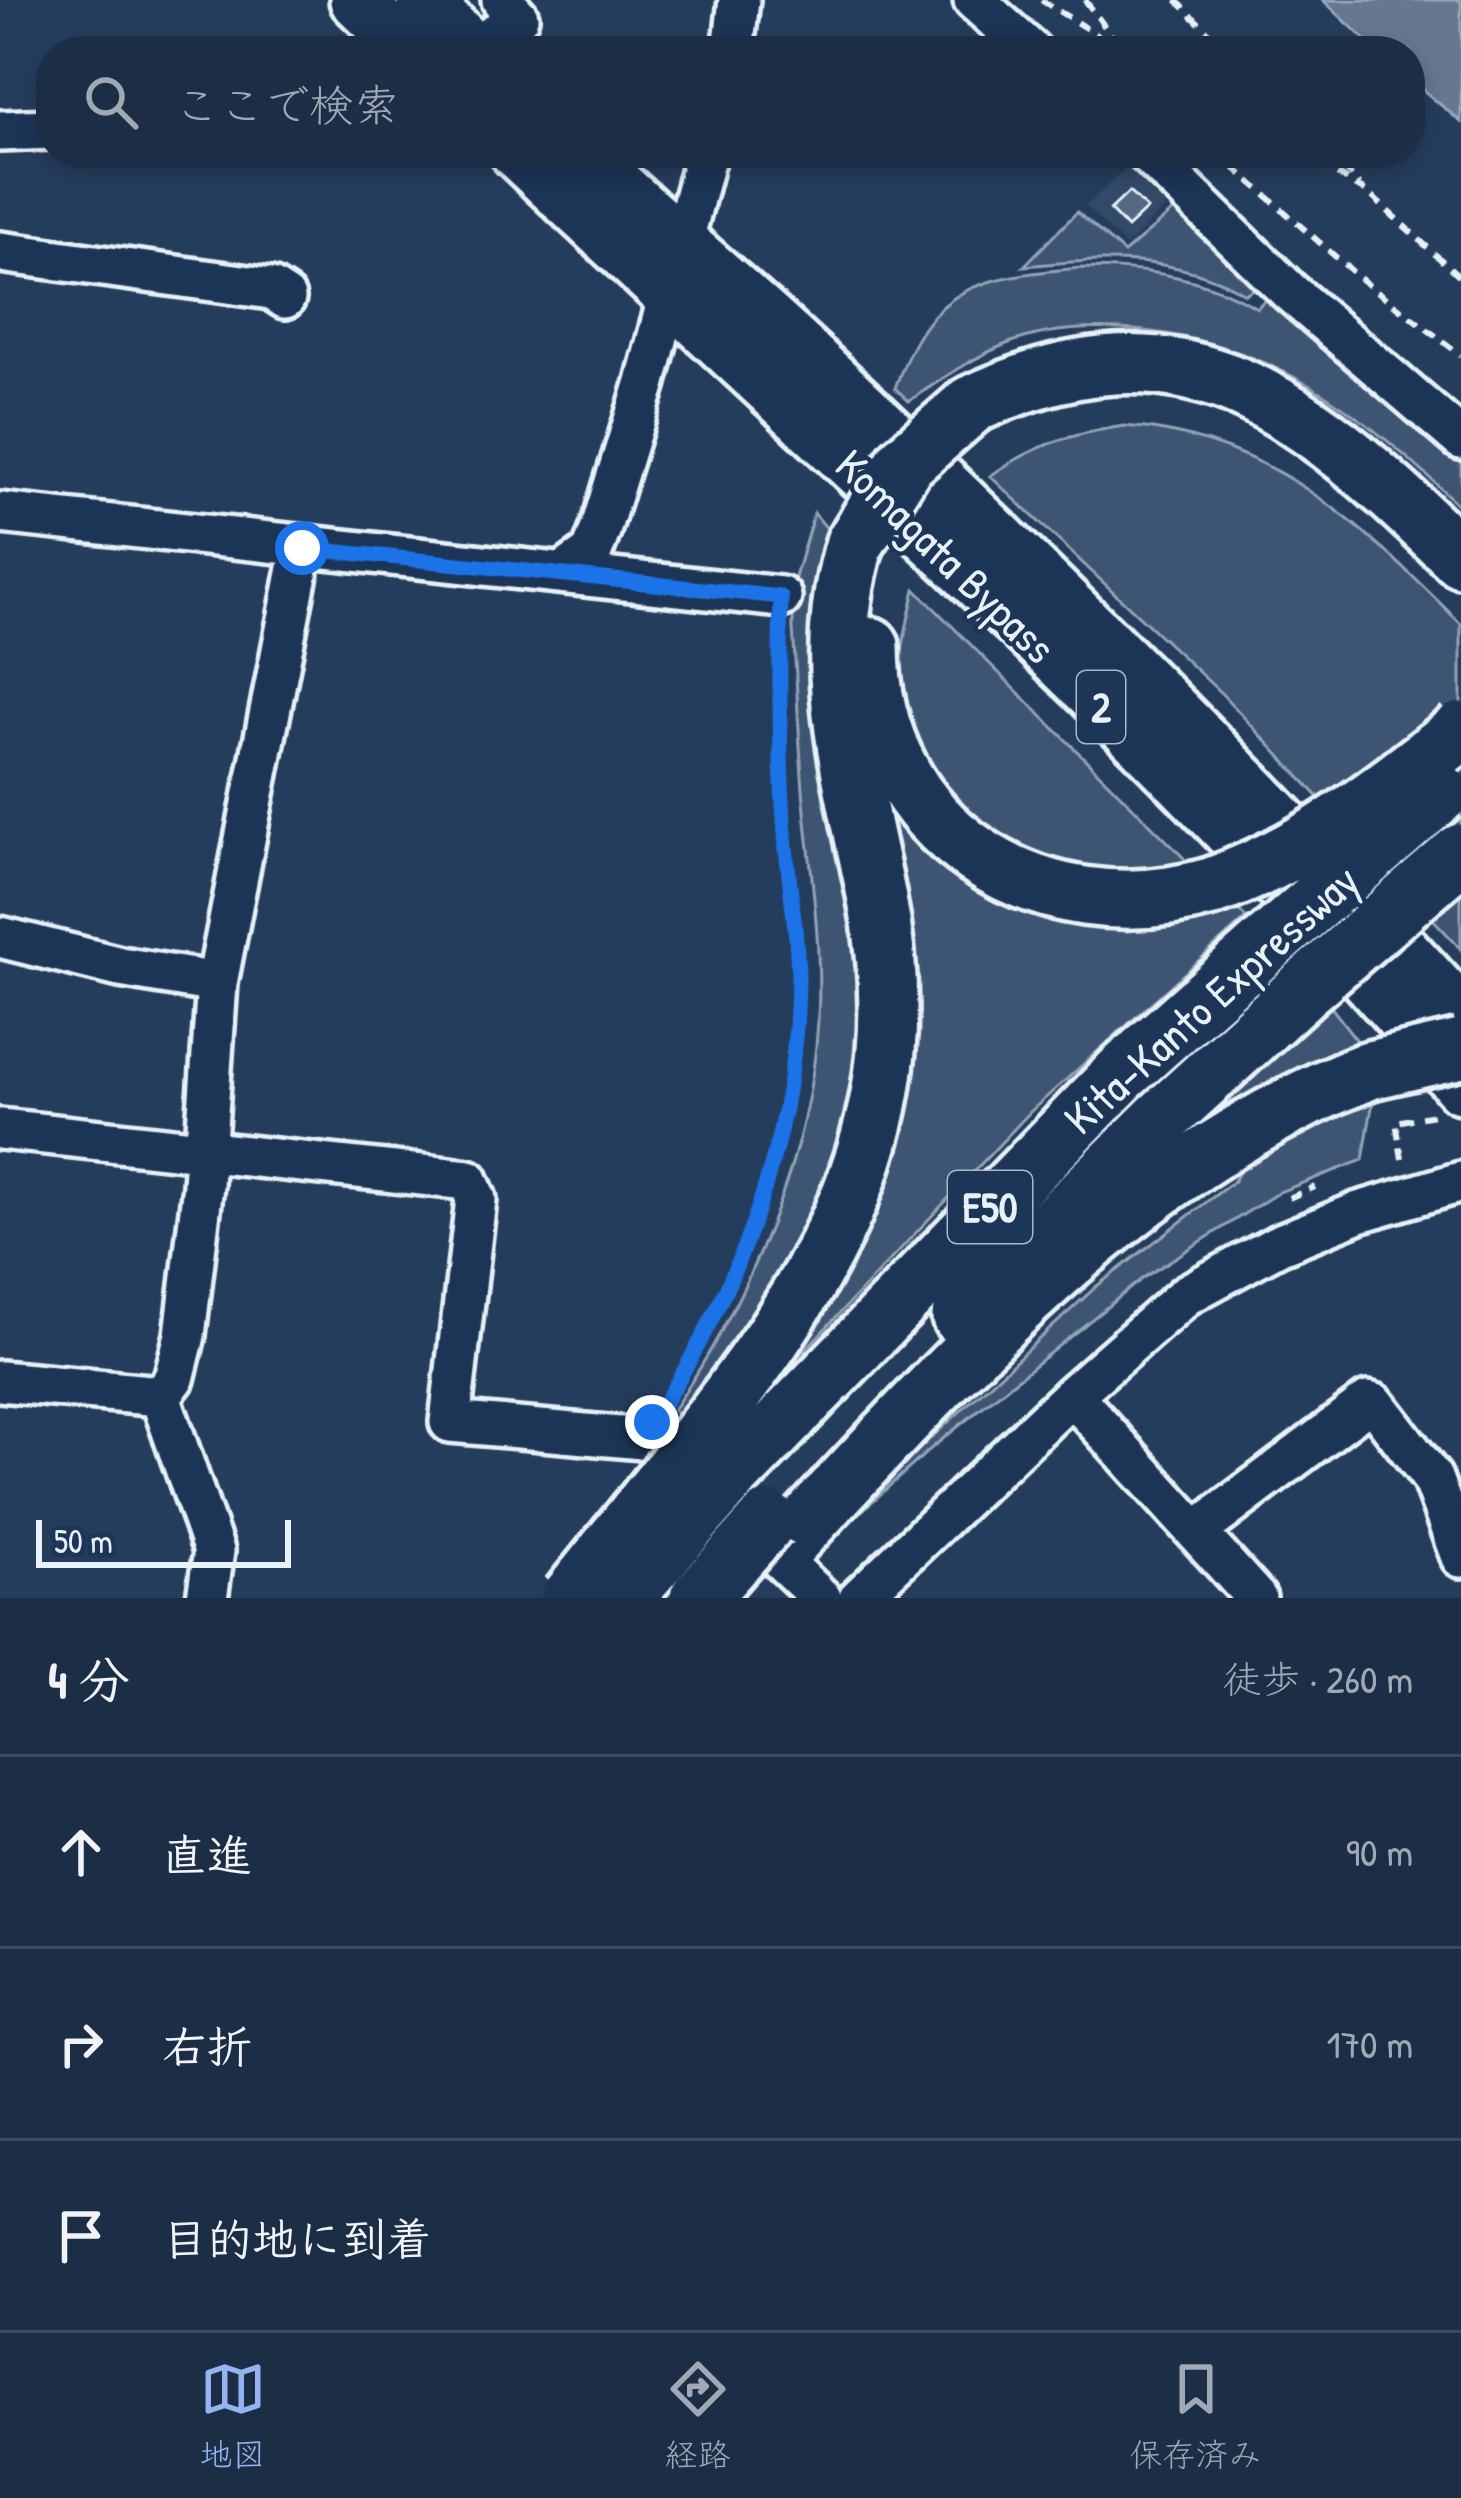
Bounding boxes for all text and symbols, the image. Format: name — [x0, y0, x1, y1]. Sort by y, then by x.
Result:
search box — [36, 36, 1425, 168]
icon: search — [78, 69, 144, 135]
text: ここで検索 — [174, 74, 399, 135]
street label: Komagata Bypass — [823, 435, 1070, 676]
route start — [275, 521, 329, 575]
road number: 2 — [1077, 671, 1125, 743]
street label: Kita-Kanto Expressway — [1050, 850, 1371, 1147]
road number: E50 — [948, 1171, 1032, 1243]
route end — [625, 1395, 679, 1449]
scale bar — [36, 1514, 291, 1567]
text: 50 m — [54, 1519, 113, 1563]
text: 4 分 — [48, 1645, 130, 1714]
text: 徒歩 · 260 m — [1222, 1652, 1413, 1705]
icon: ahead — [48, 1819, 114, 1885]
text: 直進 — [162, 1824, 252, 1885]
text: 90 m — [1346, 1825, 1413, 1878]
icon: right — [48, 2011, 114, 2077]
text: 右折 — [162, 2016, 252, 2077]
text: 170 m — [1327, 2017, 1413, 2070]
icon: arrive — [48, 2203, 114, 2269]
text: 目的地に到着 — [162, 2208, 432, 2269]
tab: 地図 — [200, 2356, 266, 2476]
tab: 経路 — [665, 2356, 731, 2476]
tab: 保存済み — [1130, 2356, 1262, 2476]

